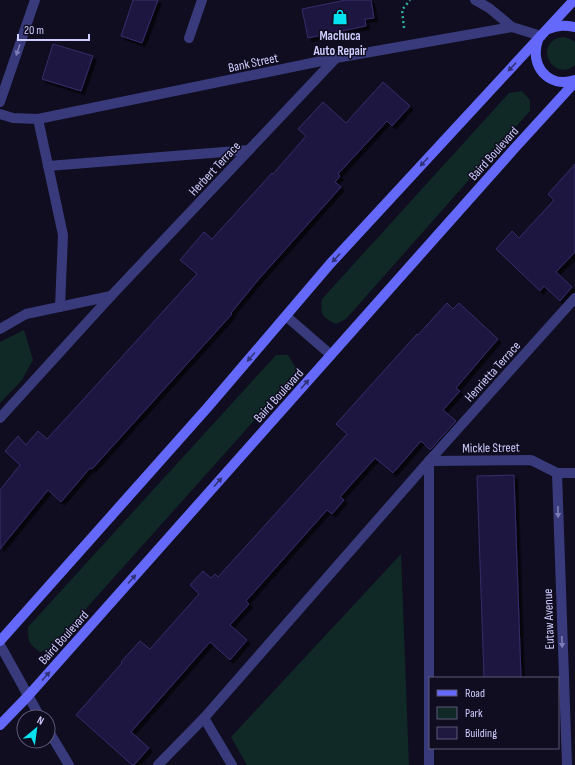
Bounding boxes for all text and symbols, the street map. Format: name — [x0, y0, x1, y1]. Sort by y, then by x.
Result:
shop icon: Machuca Auto Repair — [331, 8, 349, 26]
scale bar — [18, 16, 89, 42]
text: 20 m — [24, 23, 44, 38]
place label: Machuca Auto Repair — [312, 28, 367, 59]
one-way arrow — [15, 45, 21, 57]
street label: Bank Street — [227, 50, 280, 76]
one-way arrow — [507, 62, 517, 72]
street label: Baird Boulevard — [465, 123, 522, 184]
street label: Herbert Terrace — [186, 138, 244, 199]
one-way arrow — [419, 157, 429, 167]
one-way arrow — [331, 253, 341, 263]
street label: Henrietta Terrace — [461, 338, 524, 405]
one-way arrow — [247, 351, 256, 362]
street label: Baird Boulevard — [250, 365, 307, 426]
one-way arrow — [300, 379, 309, 390]
street label: Mickle Street — [462, 439, 520, 456]
one-way arrow — [214, 476, 223, 487]
one-way arrow — [555, 506, 561, 519]
one-way arrow — [127, 574, 137, 584]
street label: Eutaw Avenue — [540, 588, 558, 650]
street label: Baird Boulevard — [35, 607, 92, 668]
one-way arrow — [559, 636, 565, 649]
one-way arrow — [41, 671, 50, 681]
legend — [429, 677, 559, 749]
text: Road — [465, 686, 485, 701]
text: Park — [465, 706, 483, 721]
north arrow — [16, 709, 56, 749]
text: N — [35, 714, 46, 728]
text: Building — [465, 726, 497, 741]

